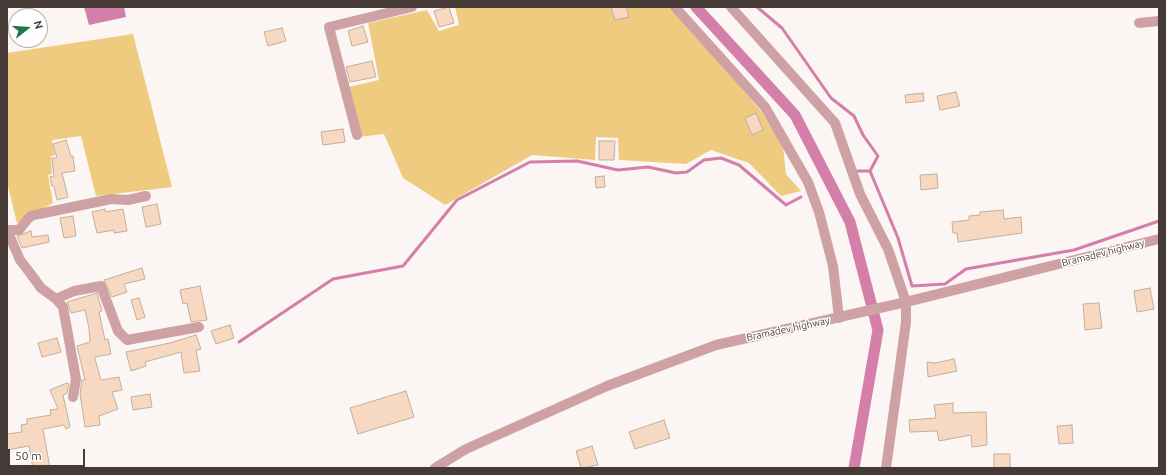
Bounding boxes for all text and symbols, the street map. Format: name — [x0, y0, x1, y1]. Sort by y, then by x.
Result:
north arrow — [8, 8, 48, 48]
text: N — [32, 19, 45, 30]
street label: Bramadev highway — [1060, 237, 1146, 269]
street label: Bramadev highway — [745, 314, 831, 344]
scale bar — [10, 441, 87, 467]
text: 50 m — [15, 449, 42, 462]

